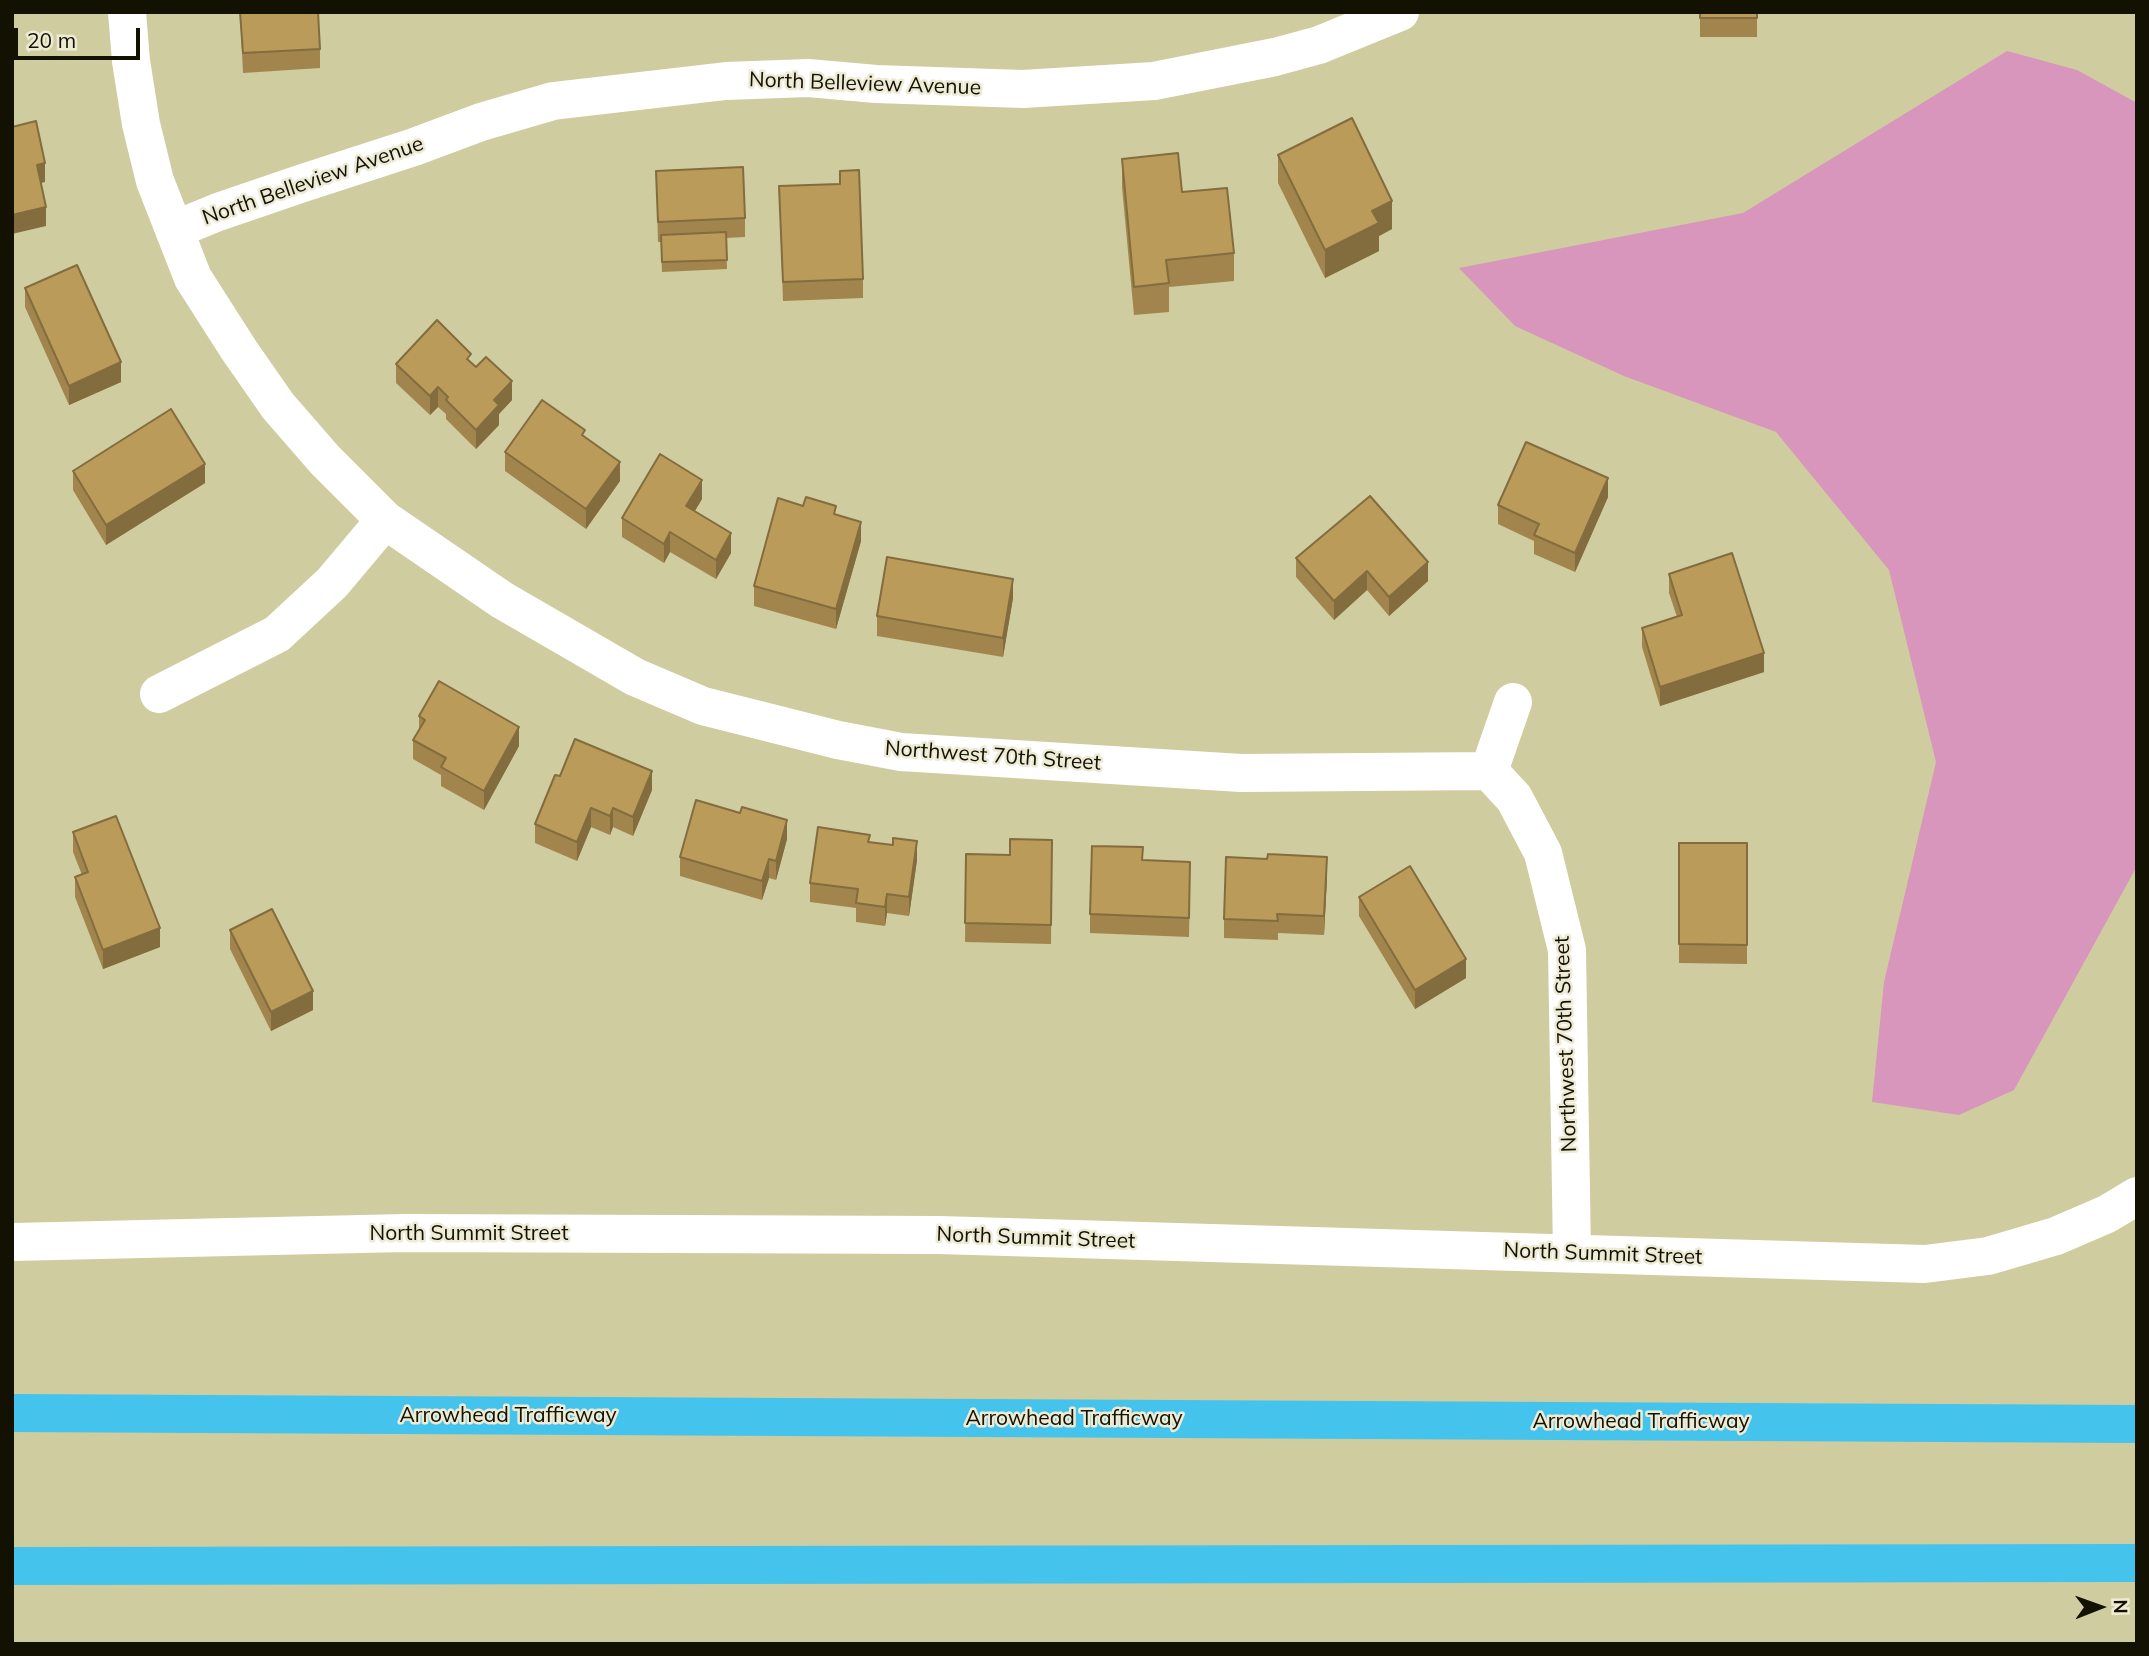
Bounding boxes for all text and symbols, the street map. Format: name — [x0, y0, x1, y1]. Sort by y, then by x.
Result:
scale bar — [18, 14, 144, 58]
text: 20 m — [27, 27, 76, 53]
street label: North Belleview Avenue — [748, 67, 982, 101]
street label: North Belleview Avenue — [199, 131, 427, 231]
street label: Northwest 70th Street — [884, 736, 1102, 776]
street label: Northwest 70th Street — [1550, 935, 1582, 1153]
street label: North Summit Street — [370, 1221, 568, 1247]
street label: North Summit Street — [936, 1222, 1136, 1254]
street label: North Summit Street — [1503, 1238, 1703, 1270]
street label: Arrowhead Trafficway — [399, 1403, 617, 1429]
street label: Arrowhead Trafficway — [965, 1406, 1183, 1432]
street label: Arrowhead Trafficway — [1532, 1409, 1750, 1435]
north arrow — [2065, 1572, 2135, 1642]
text: N — [2109, 1599, 2133, 1614]

